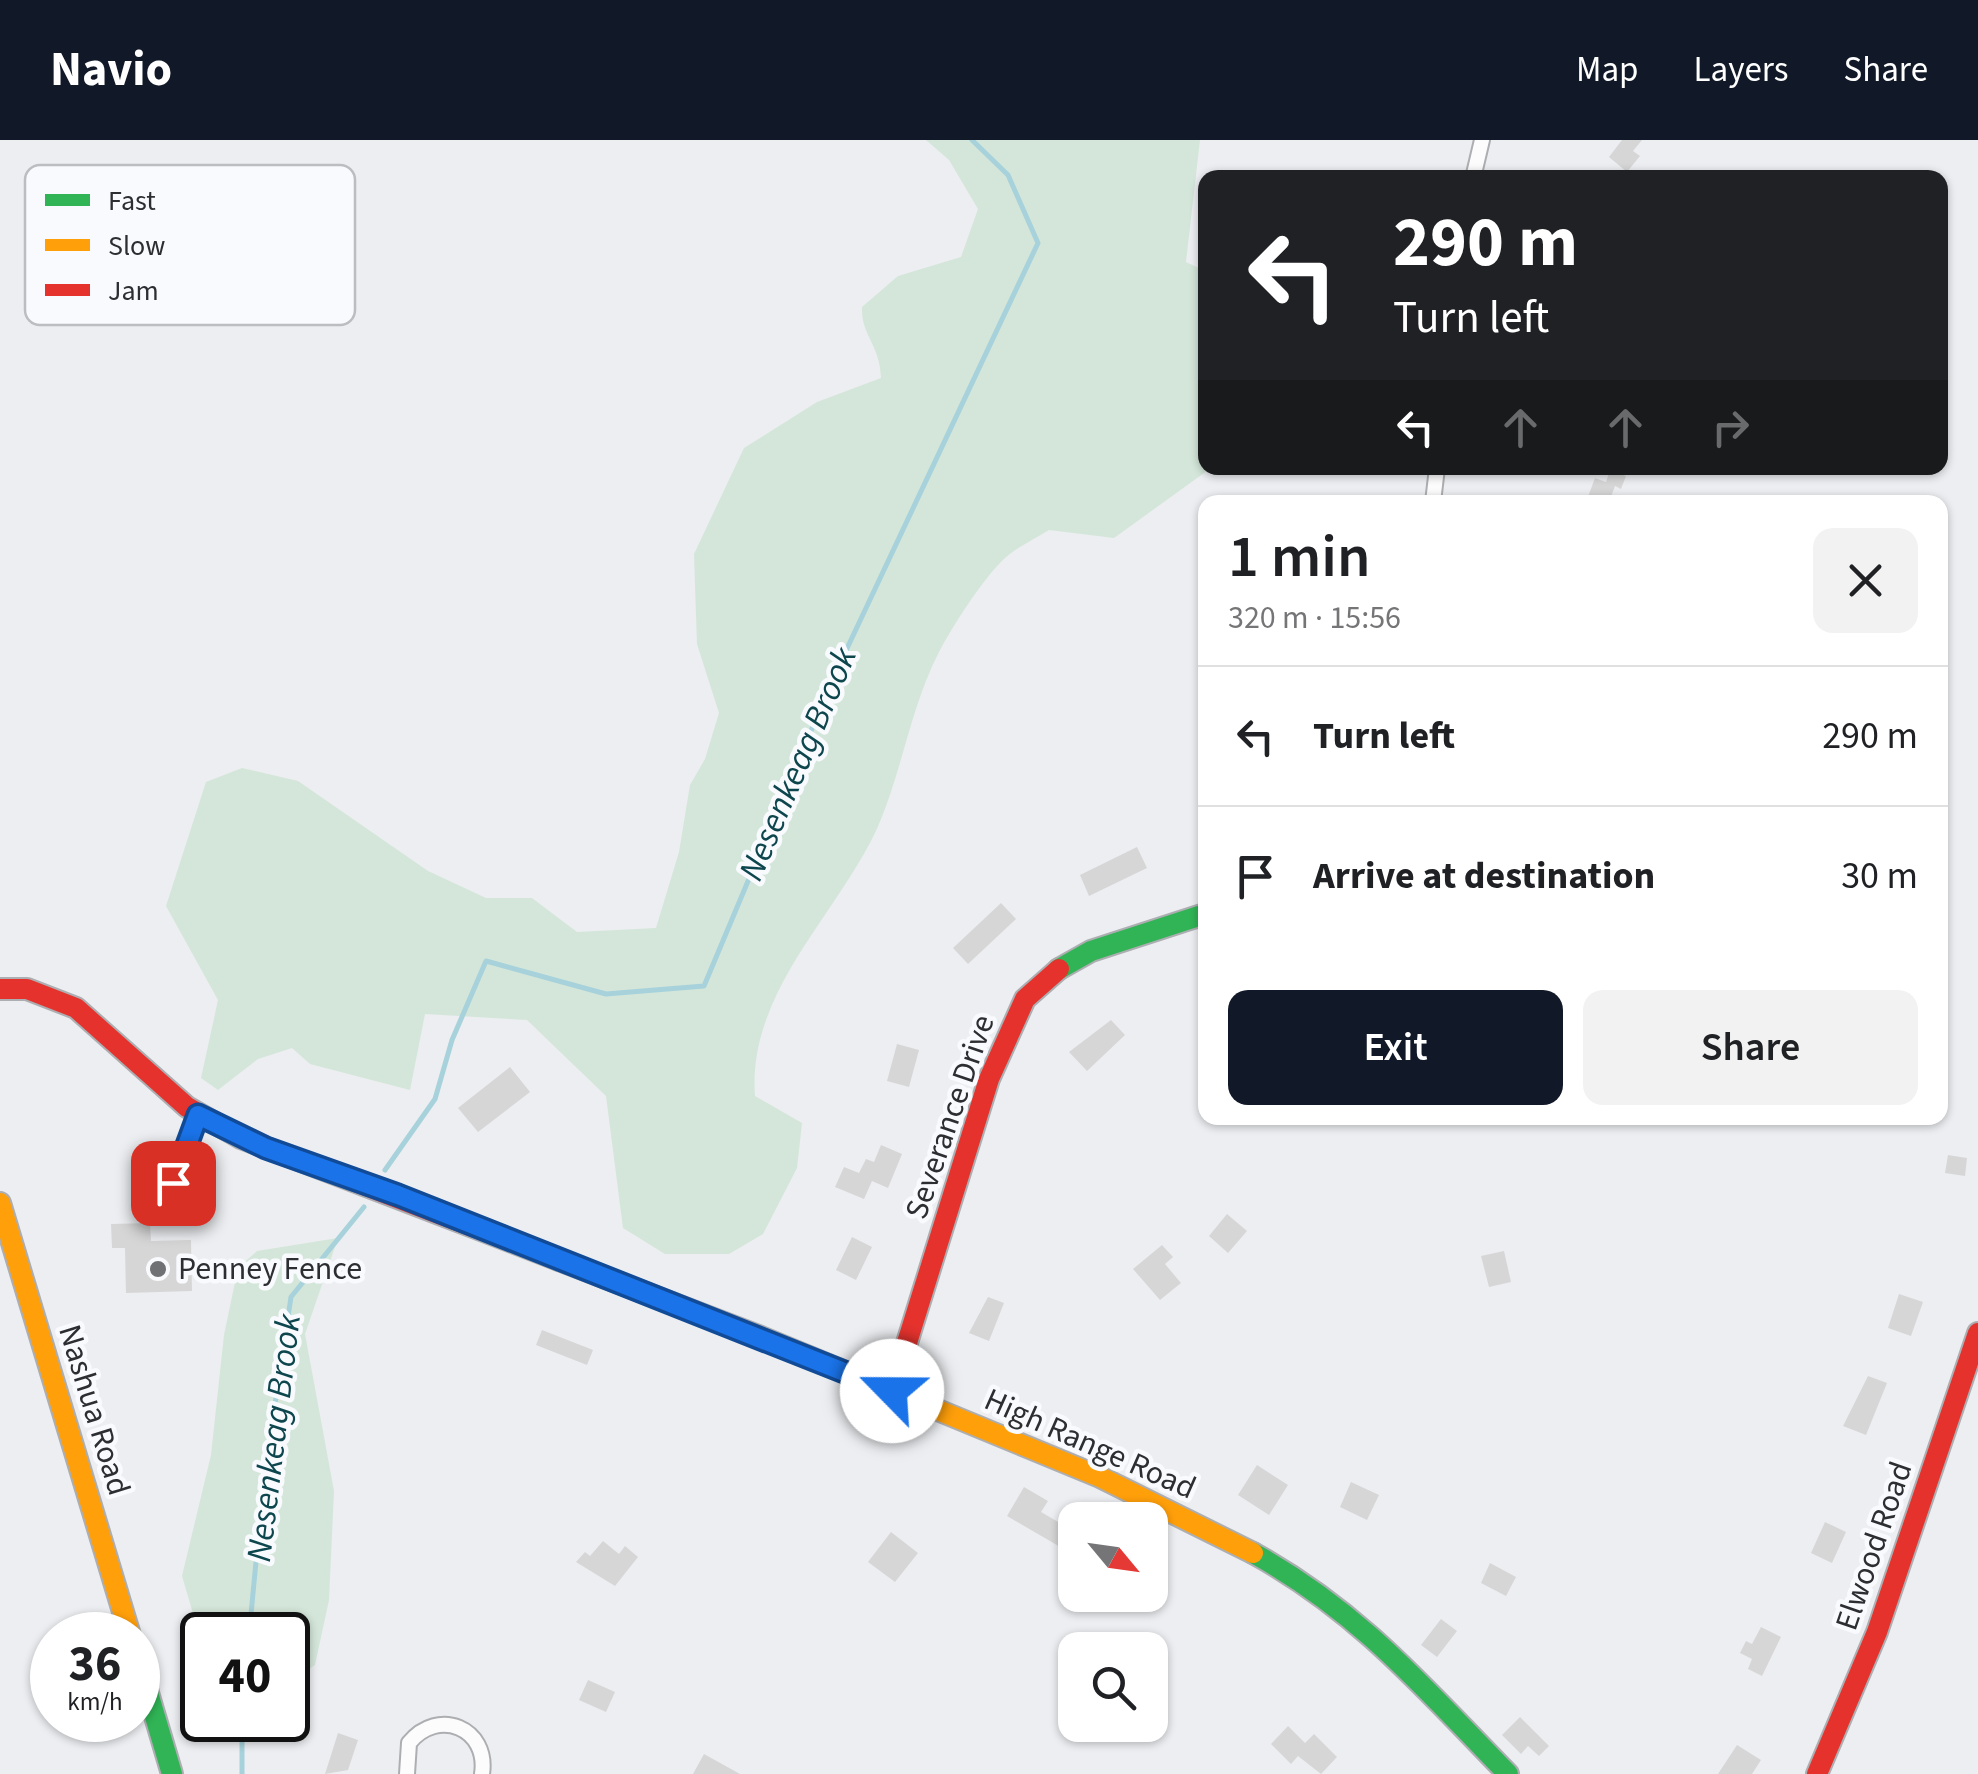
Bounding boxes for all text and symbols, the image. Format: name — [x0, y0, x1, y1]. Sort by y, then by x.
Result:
text: Navio — [50, 36, 172, 104]
text: Map — [1576, 45, 1639, 95]
text: Layers — [1694, 45, 1788, 95]
text: Share — [1843, 45, 1928, 95]
legend — [25, 165, 355, 325]
text: Fast — [108, 181, 156, 221]
text: 290 m — [1393, 193, 1578, 293]
icon: left — [1228, 210, 1358, 340]
text: Slow — [108, 226, 165, 266]
text: Jam — [108, 271, 159, 311]
text: Turn left — [1393, 286, 1549, 350]
icon: left — [1388, 400, 1443, 455]
icon: ahead — [1493, 400, 1548, 455]
icon: ahead — [1598, 400, 1653, 455]
icon: right — [1703, 400, 1758, 455]
text: 1 min — [1228, 515, 1371, 600]
button: close — [1813, 528, 1918, 633]
text: 320 m · 15:56 — [1228, 595, 1401, 641]
water label: Nesenkeag Brook — [726, 638, 870, 888]
icon: left — [1228, 709, 1283, 764]
text: Turn left — [1313, 709, 1455, 763]
text: 290 m — [1822, 709, 1918, 763]
icon: arrive — [1228, 849, 1283, 904]
text: Arrive at destination — [1313, 849, 1655, 903]
text: 30 m — [1841, 849, 1918, 903]
button: Exit — [1228, 990, 1563, 1105]
button: Share — [1583, 990, 1918, 1105]
street label: Severance Drive — [894, 1009, 1006, 1225]
pin — [131, 1141, 216, 1226]
icon: arrive — [146, 1156, 201, 1211]
place label: Penney Fence — [178, 1246, 362, 1292]
marker: Penney Fence — [147, 1258, 169, 1280]
water label: Nesenkeag Brook — [234, 1310, 314, 1565]
street label: Nashua Road — [46, 1319, 142, 1501]
position arrow — [840, 1339, 944, 1443]
street label: High Range Road — [977, 1377, 1203, 1511]
street label: Elwood Road — [1824, 1456, 1924, 1636]
north arrow — [1058, 1502, 1168, 1612]
map controls — [1058, 1502, 1168, 1742]
speed limit sign: 40 — [180, 1612, 310, 1742]
text: 36 — [69, 1629, 121, 1700]
button: search — [1058, 1632, 1168, 1742]
text: km/h — [67, 1684, 123, 1720]

